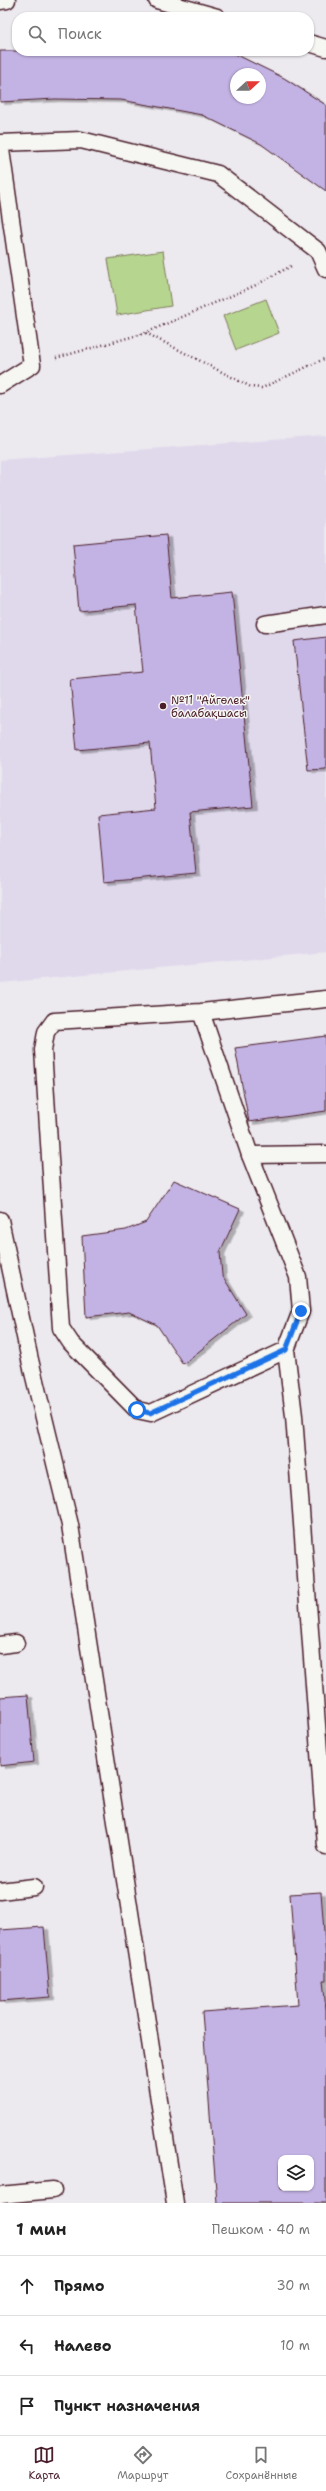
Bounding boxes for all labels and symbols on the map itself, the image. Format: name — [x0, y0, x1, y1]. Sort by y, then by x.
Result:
north arrow — [230, 68, 266, 104]
place label: №11 "Айгөлек" балабақшасы — [171, 693, 250, 721]
marker: №11 "Айгөлек" балабақшасы — [158, 701, 168, 711]
route end — [292, 1302, 310, 1320]
route start — [128, 1401, 146, 1419]

